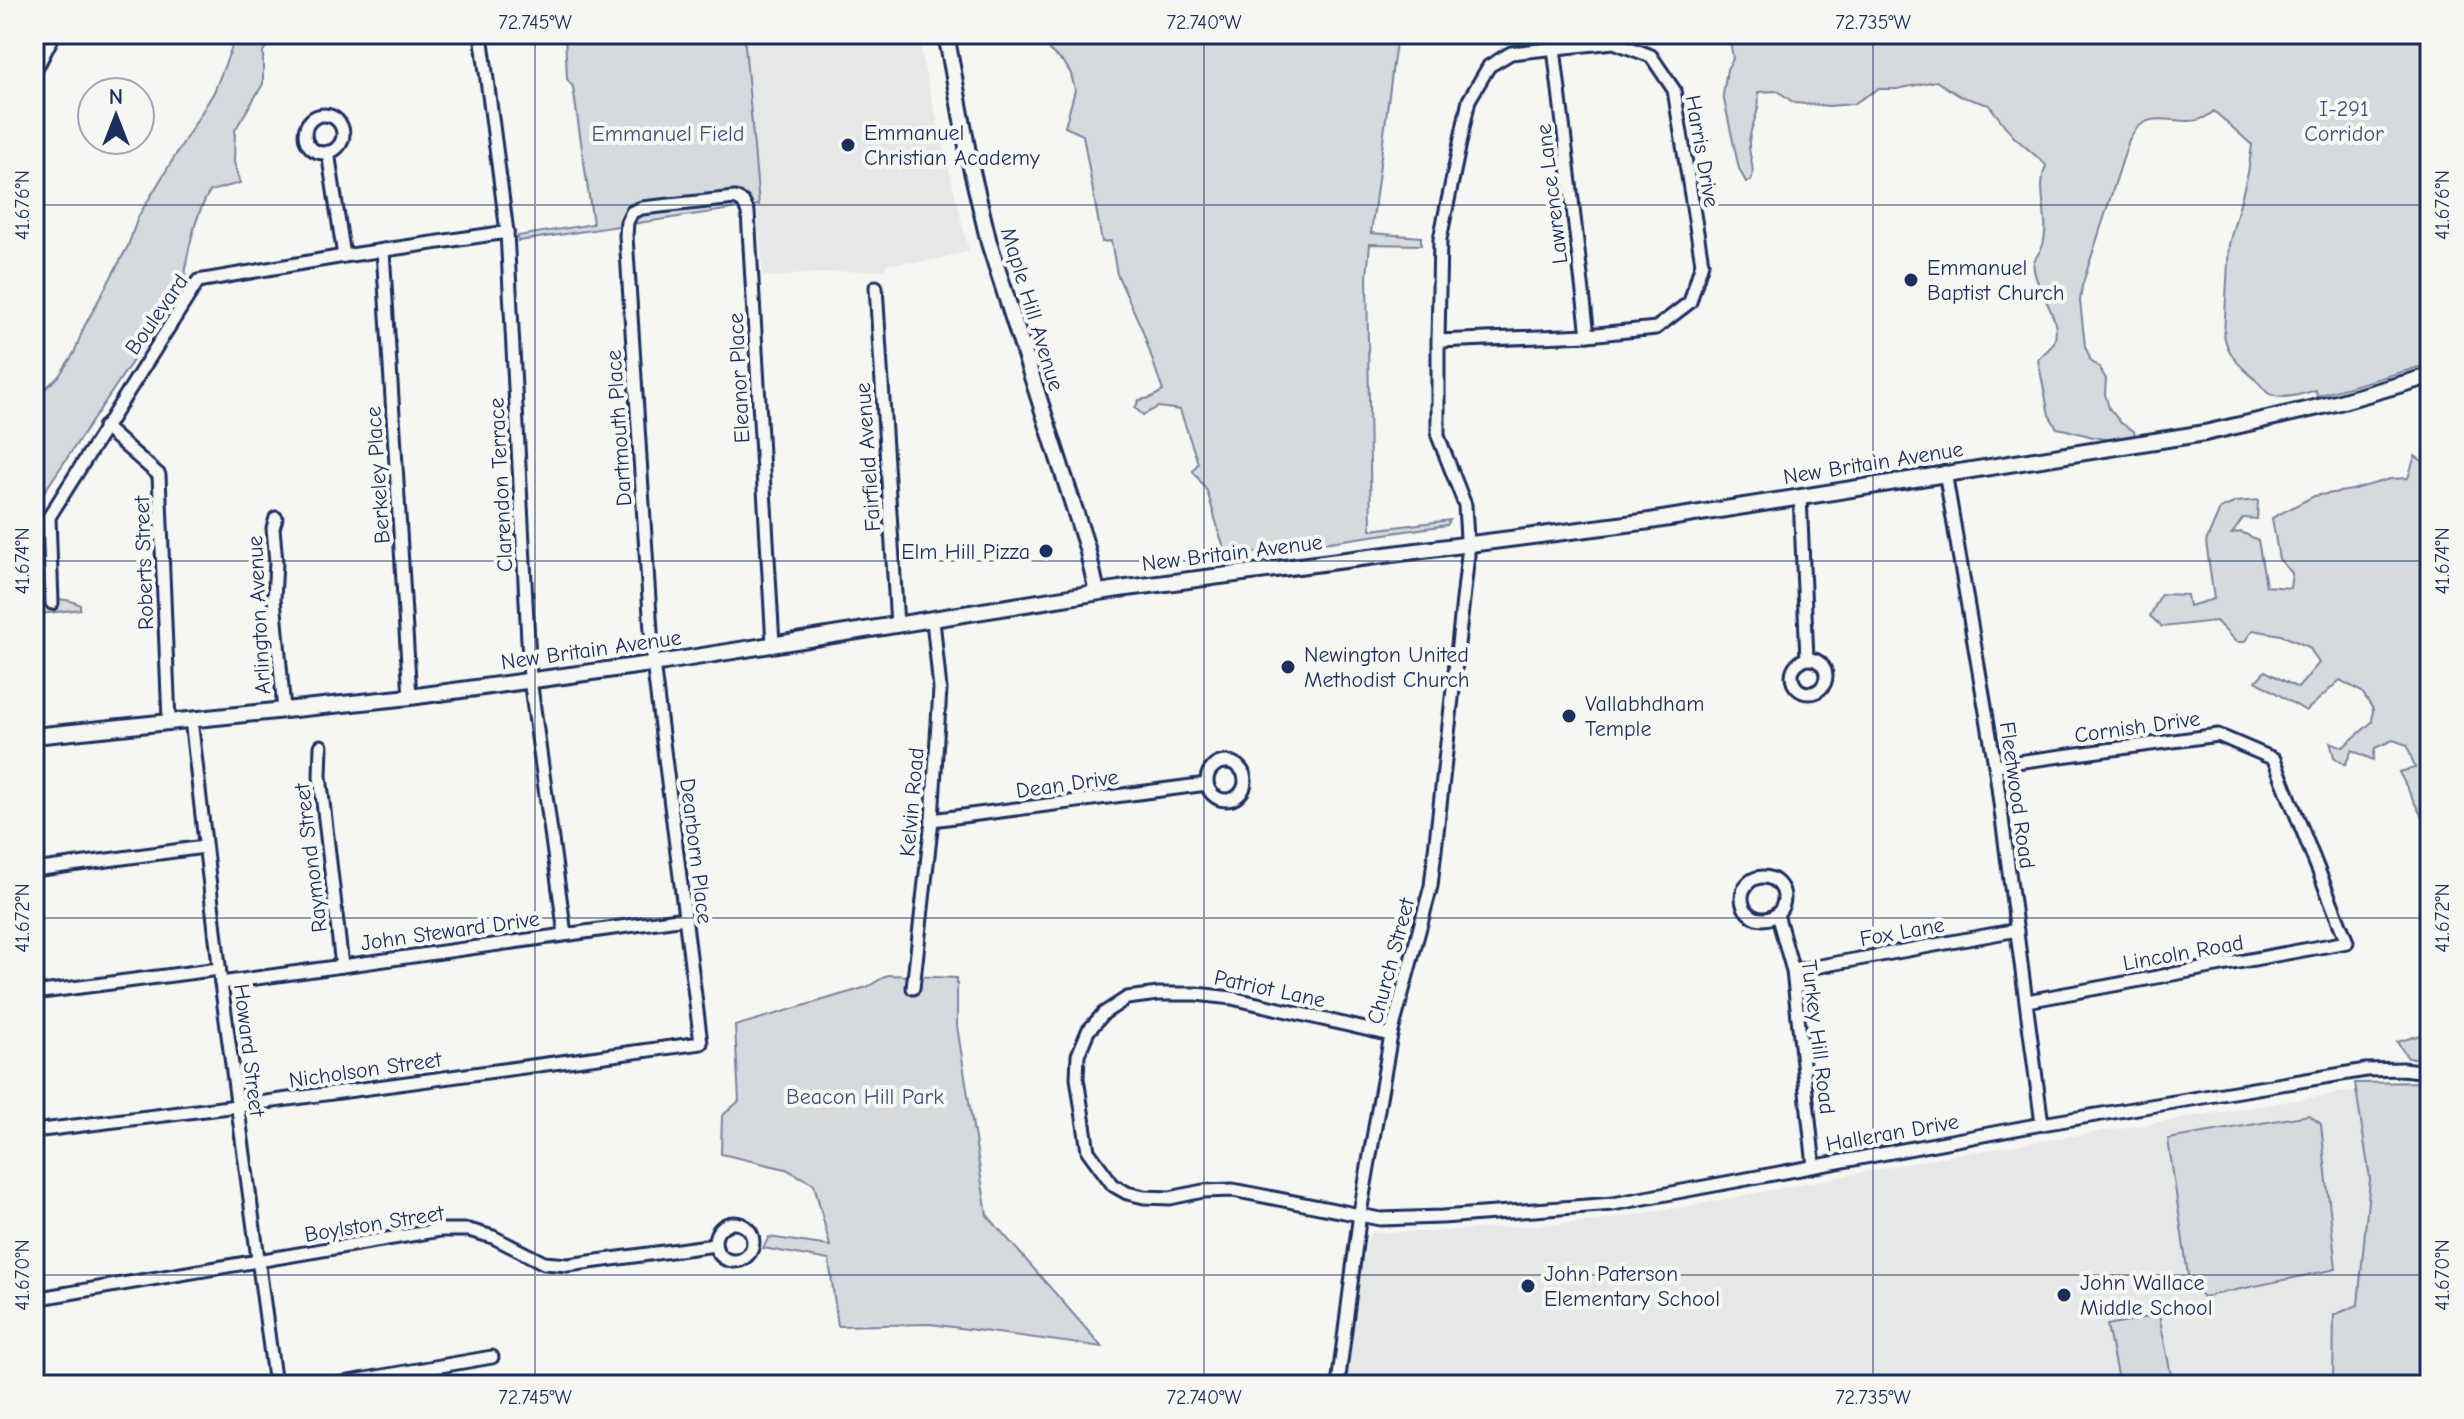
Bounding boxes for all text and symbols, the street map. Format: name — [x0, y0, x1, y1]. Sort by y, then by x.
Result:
text: 72.745°W — [498, 11, 572, 34]
text: 72.740°W — [1167, 11, 1242, 34]
text: 72.735°W — [1835, 11, 1911, 34]
north arrow — [76, 76, 156, 156]
text: N — [109, 84, 123, 110]
street label: Harris Drive — [1679, 93, 1725, 209]
park label: I-291 Corridor — [2304, 96, 2384, 147]
place label: Emmanuel Christian Academy — [864, 120, 1040, 171]
park label: Emmanuel Field — [592, 121, 744, 147]
street label: Lawrence Lane — [1531, 122, 1573, 265]
marker: Emmanuel Christian Academy — [839, 136, 857, 154]
text: 41.676°N — [11, 170, 34, 240]
text: 41.676°N — [2431, 170, 2454, 240]
street label: Maple Hill Avenue — [995, 224, 1069, 394]
place label: Emmanuel Baptist Church — [1927, 255, 2065, 306]
street label: Boulevard — [120, 269, 194, 360]
marker: Emmanuel Baptist Church — [1902, 271, 1920, 289]
street label: Eleanor Place — [723, 312, 755, 444]
street label: Dartmouth Place — [601, 349, 637, 507]
street label: Fairfield Avenue — [850, 381, 886, 532]
street label: Clarendon Terrace — [483, 397, 519, 573]
street label: Berkeley Place — [360, 405, 396, 545]
street label: New Britain Avenue — [1781, 436, 1965, 490]
street label: Roberts Street — [129, 495, 159, 630]
text: 41.674°N — [11, 527, 34, 595]
text: 41.674°N — [2431, 527, 2454, 595]
street label: New Britain Avenue — [1140, 529, 1324, 577]
street label: Arlington Avenue — [242, 535, 276, 695]
place label: Elm Hill Pizza — [901, 539, 1030, 565]
marker: Elm Hill Pizza — [1037, 542, 1055, 560]
street label: New Britain Avenue — [499, 624, 683, 676]
place label: Newington United Methodist Church — [1304, 642, 1470, 693]
marker: Newington United Methodist Church — [1279, 658, 1297, 676]
place label: Vallabhdham Temple — [1585, 691, 1704, 742]
street label: Cornish Drive — [2073, 705, 2202, 749]
marker: Vallabhdham Temple — [1560, 707, 1578, 725]
street label: Fleetwood Road — [1994, 720, 2040, 870]
street label: Kelvin Road — [894, 746, 930, 858]
street label: Dean Drive — [1014, 764, 1120, 804]
street label: Dearborn Place — [674, 777, 718, 926]
street label: Raymond Street — [289, 781, 333, 934]
text: 41.672°N — [11, 883, 34, 953]
text: 41.672°N — [2431, 883, 2454, 953]
street label: Church Street — [1362, 895, 1420, 1027]
street label: John Steward Drive — [359, 906, 541, 956]
street label: Fox Lane — [1858, 912, 1947, 952]
street label: Lincoln Road — [2121, 930, 2246, 976]
street label: Turkey Hill Road — [1796, 958, 1840, 1116]
street label: Patriot Lane — [1212, 965, 1328, 1013]
street label: Howard Street — [228, 982, 270, 1119]
street label: Nicholson Street — [287, 1046, 444, 1094]
park label: Beacon Hill Park — [786, 1084, 944, 1110]
street label: Halleran Drive — [1824, 1109, 1961, 1157]
street label: Boylston Street — [303, 1200, 446, 1248]
text: 41.670°N — [11, 1239, 34, 1311]
text: 41.670°N — [2431, 1239, 2454, 1311]
place label: John Paterson Elementary School — [1544, 1261, 1720, 1312]
place label: John Wallace Middle School — [2080, 1270, 2213, 1321]
marker: John Paterson Elementary School — [1519, 1277, 1537, 1295]
marker: John Wallace Middle School — [2055, 1286, 2073, 1304]
text: 72.745°W — [498, 1386, 572, 1409]
text: 72.740°W — [1167, 1386, 1242, 1409]
text: 72.735°W — [1835, 1386, 1911, 1409]

